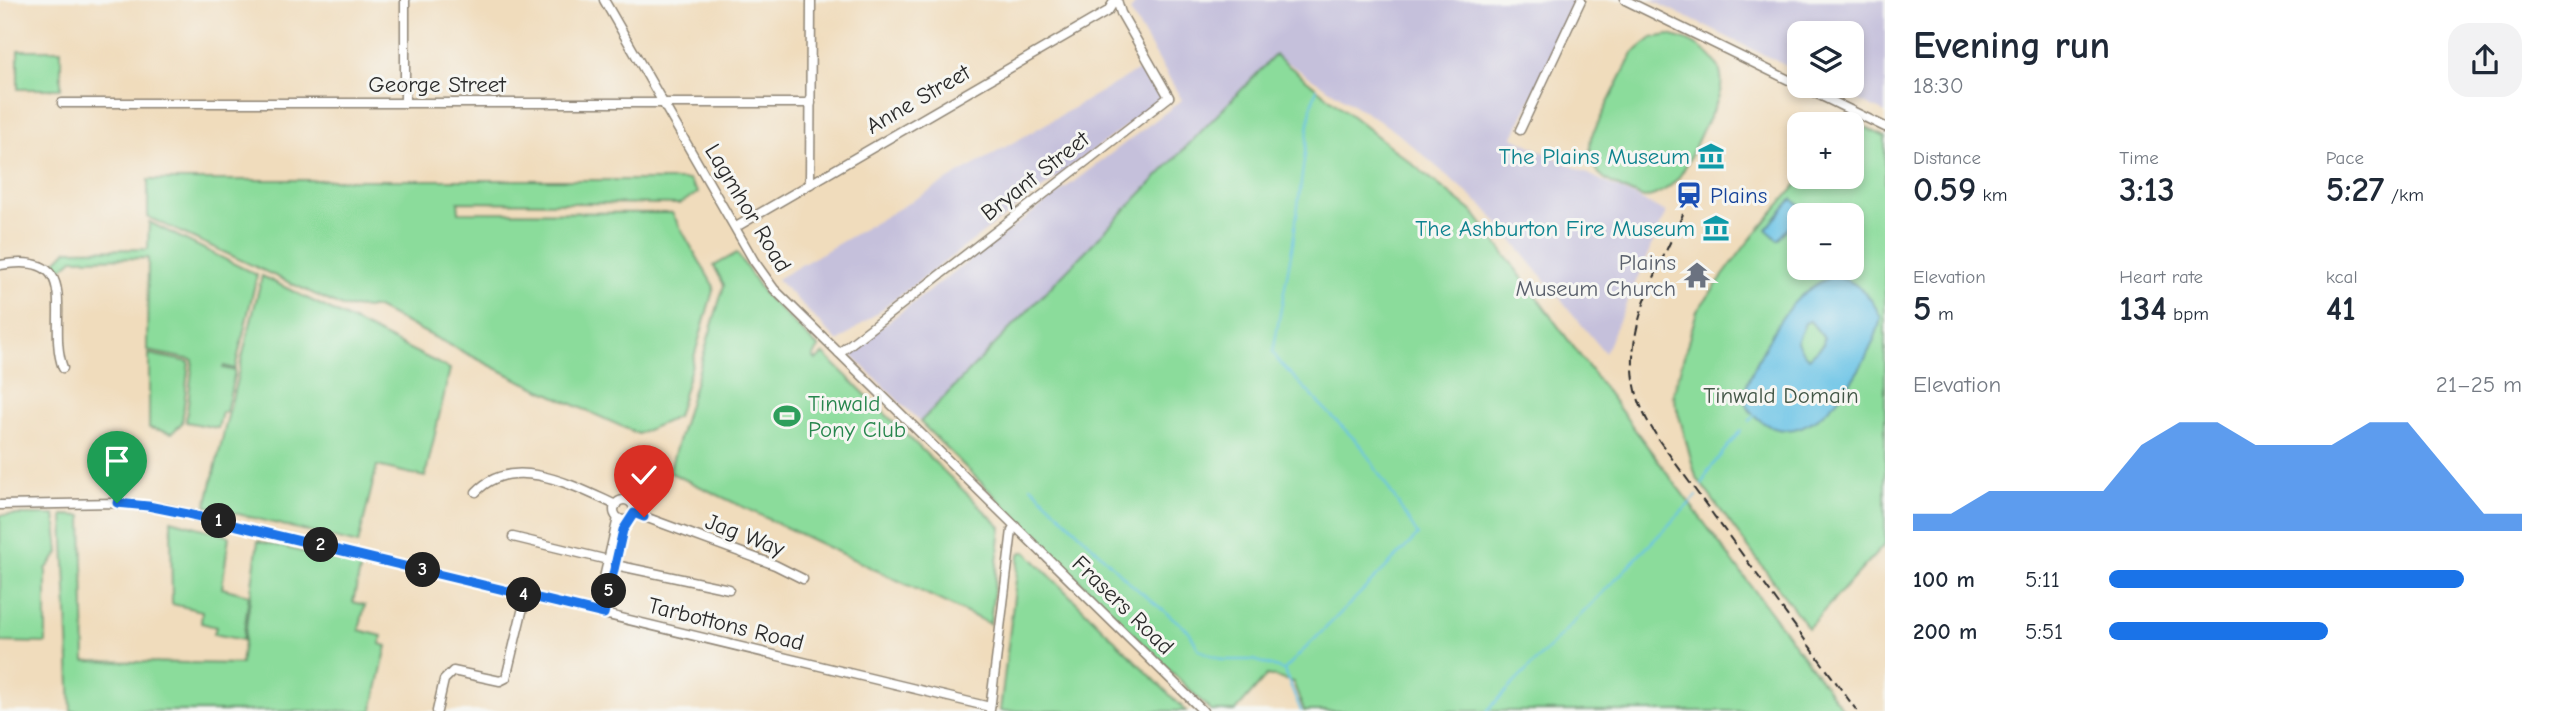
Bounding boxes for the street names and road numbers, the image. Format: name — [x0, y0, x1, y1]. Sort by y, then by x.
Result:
street label: Anne Street — [861, 58, 976, 140]
street label: George Street — [368, 71, 507, 98]
street label: Bryant Street — [976, 125, 1096, 227]
street label: Lagmhor Road — [699, 139, 797, 277]
street label: Jag Way — [702, 508, 789, 563]
street label: Frasers Road — [1067, 550, 1179, 660]
street label: Tarbottons Road — [645, 592, 807, 656]

